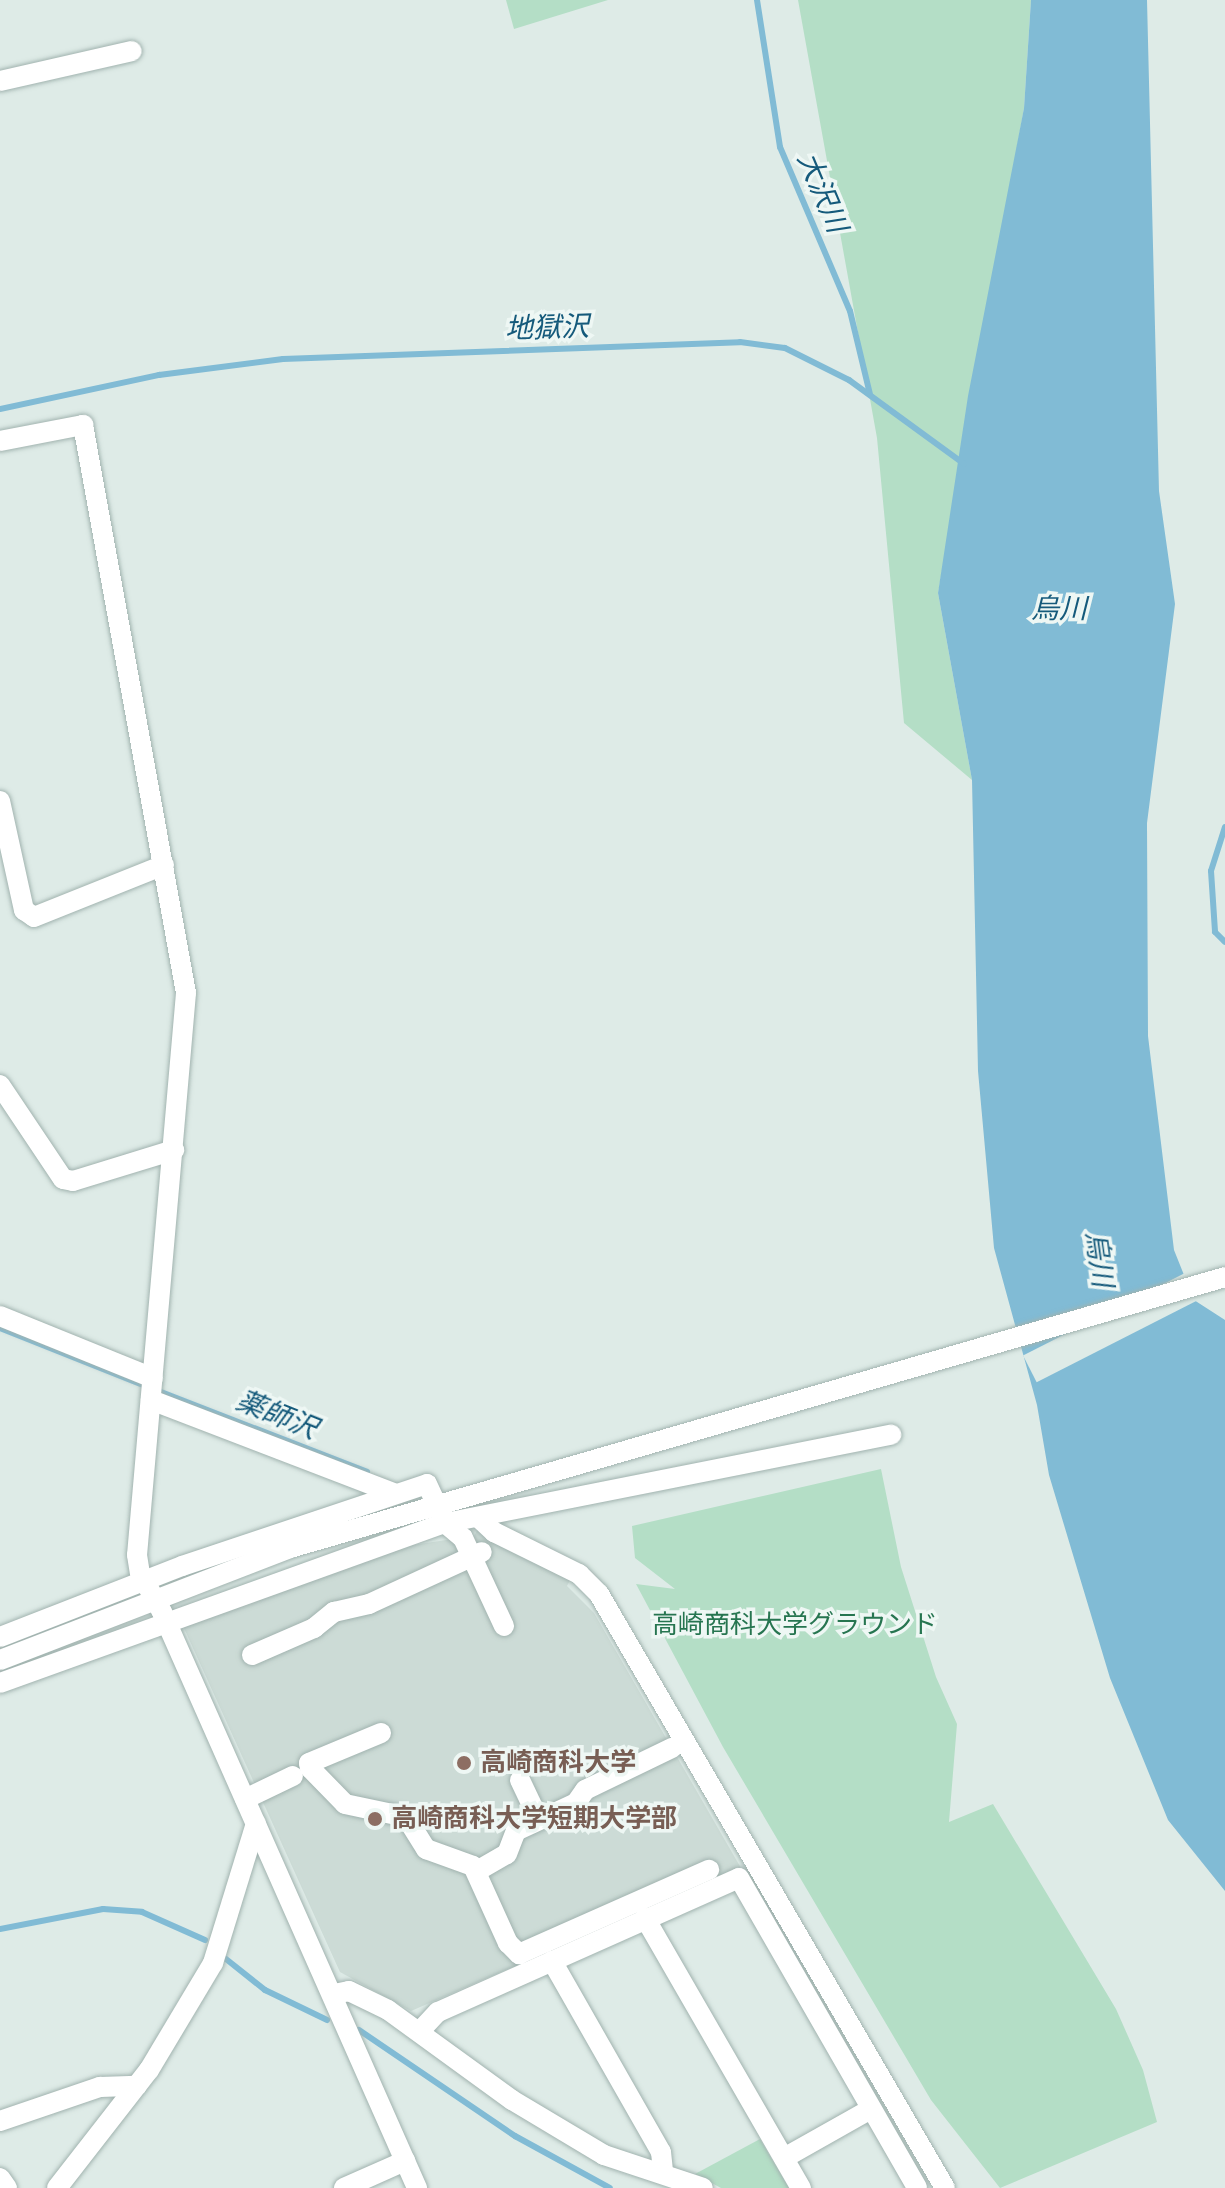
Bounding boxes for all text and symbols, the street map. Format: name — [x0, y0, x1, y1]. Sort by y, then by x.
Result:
water label: 大沢川 — [791, 147, 855, 237]
water label: 地獄沢 — [504, 309, 590, 345]
water label: 烏川 — [1031, 591, 1087, 625]
water label: 烏川 — [1079, 1229, 1121, 1289]
water label: 薬師沢 — [232, 1383, 322, 1445]
park label: 高崎商科大学グラウンド — [652, 1609, 938, 1641]
place label: 高崎商科大学 — [480, 1747, 636, 1779]
marker: 高崎商科大学 — [455, 1754, 473, 1772]
place label: 高崎商科大学短期大学部 — [391, 1803, 677, 1835]
marker: 高崎商科大学短期大学部 — [366, 1810, 384, 1828]

